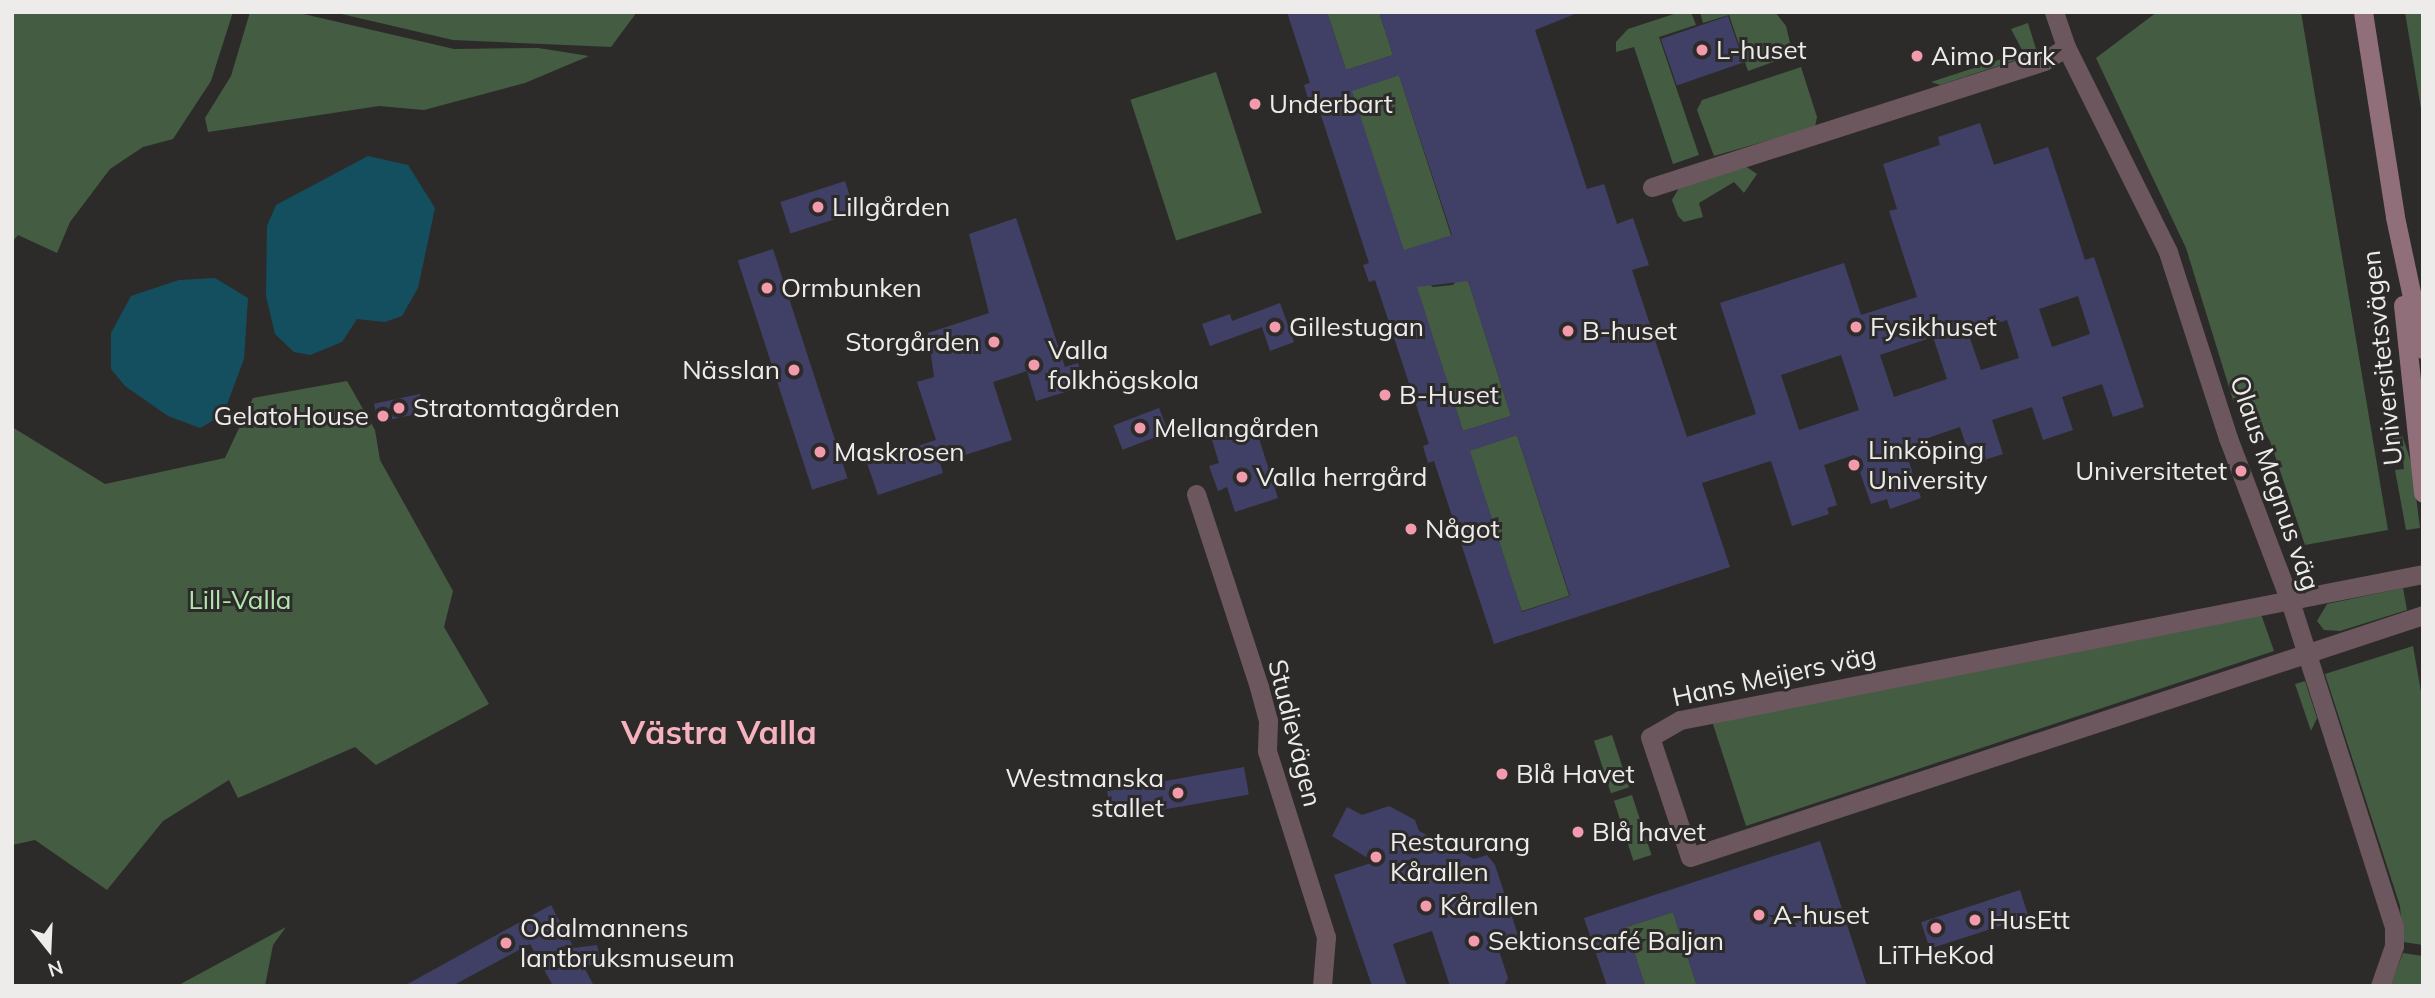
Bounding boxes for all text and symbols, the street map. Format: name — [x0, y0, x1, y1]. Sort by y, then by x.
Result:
place label: L-huset — [1716, 34, 1807, 66]
place label: Aimo Park — [1931, 40, 2055, 72]
marker: L-huset — [1694, 42, 1710, 58]
marker: Aimo Park — [1909, 48, 1925, 64]
place label: Underbart — [1269, 88, 1393, 120]
marker: Underbart — [1247, 96, 1263, 112]
place label: Lillgården — [832, 191, 950, 223]
marker: Lillgården — [810, 199, 826, 215]
street label: Universitetsvägen — [2355, 249, 2409, 467]
place label: Ormbunken — [781, 272, 922, 304]
marker: Ormbunken — [759, 280, 775, 296]
place label: Gillestugan — [1289, 311, 1424, 343]
place label: Fysikhuset — [1870, 311, 1997, 343]
place label: B-huset — [1582, 315, 1677, 347]
marker: Gillestugan — [1267, 319, 1283, 335]
marker: Fysikhuset — [1848, 319, 1864, 335]
marker: B-huset — [1560, 323, 1576, 339]
place label: Storgården — [845, 326, 980, 358]
marker: Storgården — [986, 334, 1002, 350]
place label: Valla folkhögskola — [1048, 334, 1199, 396]
place label: Nässlan — [682, 354, 780, 386]
marker: Valla folkhögskola — [1026, 357, 1042, 373]
marker: Nässlan — [786, 362, 802, 378]
street label: Olaus Magnus väg — [2224, 371, 2326, 595]
place label: B-Huset — [1399, 379, 1499, 411]
marker: B-Huset — [1377, 387, 1393, 403]
place label: Stratomtagården — [413, 392, 620, 424]
place label: GelatoHouse — [213, 400, 369, 432]
marker: Stratomtagården — [391, 400, 407, 416]
marker: GelatoHouse — [375, 408, 391, 424]
place label: Mellangården — [1154, 412, 1319, 444]
marker: Mellangården — [1132, 420, 1148, 436]
place label: Linköping University — [1868, 434, 1988, 496]
place label: Maskrosen — [834, 436, 965, 468]
marker: Maskrosen — [812, 444, 828, 460]
place label: Universitetet — [2075, 455, 2227, 487]
marker: Linköping University — [1846, 457, 1862, 473]
place label: Valla herrgård — [1256, 461, 1427, 493]
marker: Universitetet — [2233, 463, 2249, 479]
marker: Valla herrgård — [1234, 469, 1250, 485]
place label: Något — [1425, 513, 1500, 545]
marker: Något — [1403, 521, 1419, 537]
park label: Lill-Valla — [189, 584, 291, 616]
street label: Hans Meijers väg — [1669, 639, 1879, 713]
street label: Studievägen — [1262, 656, 1328, 810]
district label: Västra Valla — [621, 712, 817, 752]
place label: Blå Havet — [1516, 758, 1634, 790]
place label: Westmanska stallet — [1005, 762, 1164, 824]
marker: Blå Havet — [1494, 766, 1510, 782]
marker: Westmanska stallet — [1170, 785, 1186, 801]
place label: Blå havet — [1592, 816, 1706, 848]
marker: Blå havet — [1570, 824, 1586, 840]
place label: Restaurang Kårallen — [1390, 826, 1530, 888]
marker: Restaurang Kårallen — [1368, 849, 1384, 865]
place label: Kårallen — [1440, 890, 1539, 922]
marker: Kårallen — [1418, 898, 1434, 914]
place label: A-huset — [1773, 899, 1869, 931]
place label: HusEtt — [1989, 904, 2070, 936]
marker: A-huset — [1751, 907, 1767, 923]
place label: Odalmannens lantbruksmuseum — [520, 912, 735, 974]
marker: HusEtt — [1967, 912, 1983, 928]
north arrow — [14, 914, 84, 984]
marker: LiTHeKod — [1928, 920, 1944, 936]
place label: Sektionscafé Baljan — [1488, 925, 1724, 957]
marker: Sektionscafé Baljan — [1466, 933, 1482, 949]
marker: Odalmannens lantbruksmuseum — [498, 935, 514, 951]
place label: LiTHeKod — [1878, 939, 1994, 971]
text: N — [45, 955, 66, 983]

